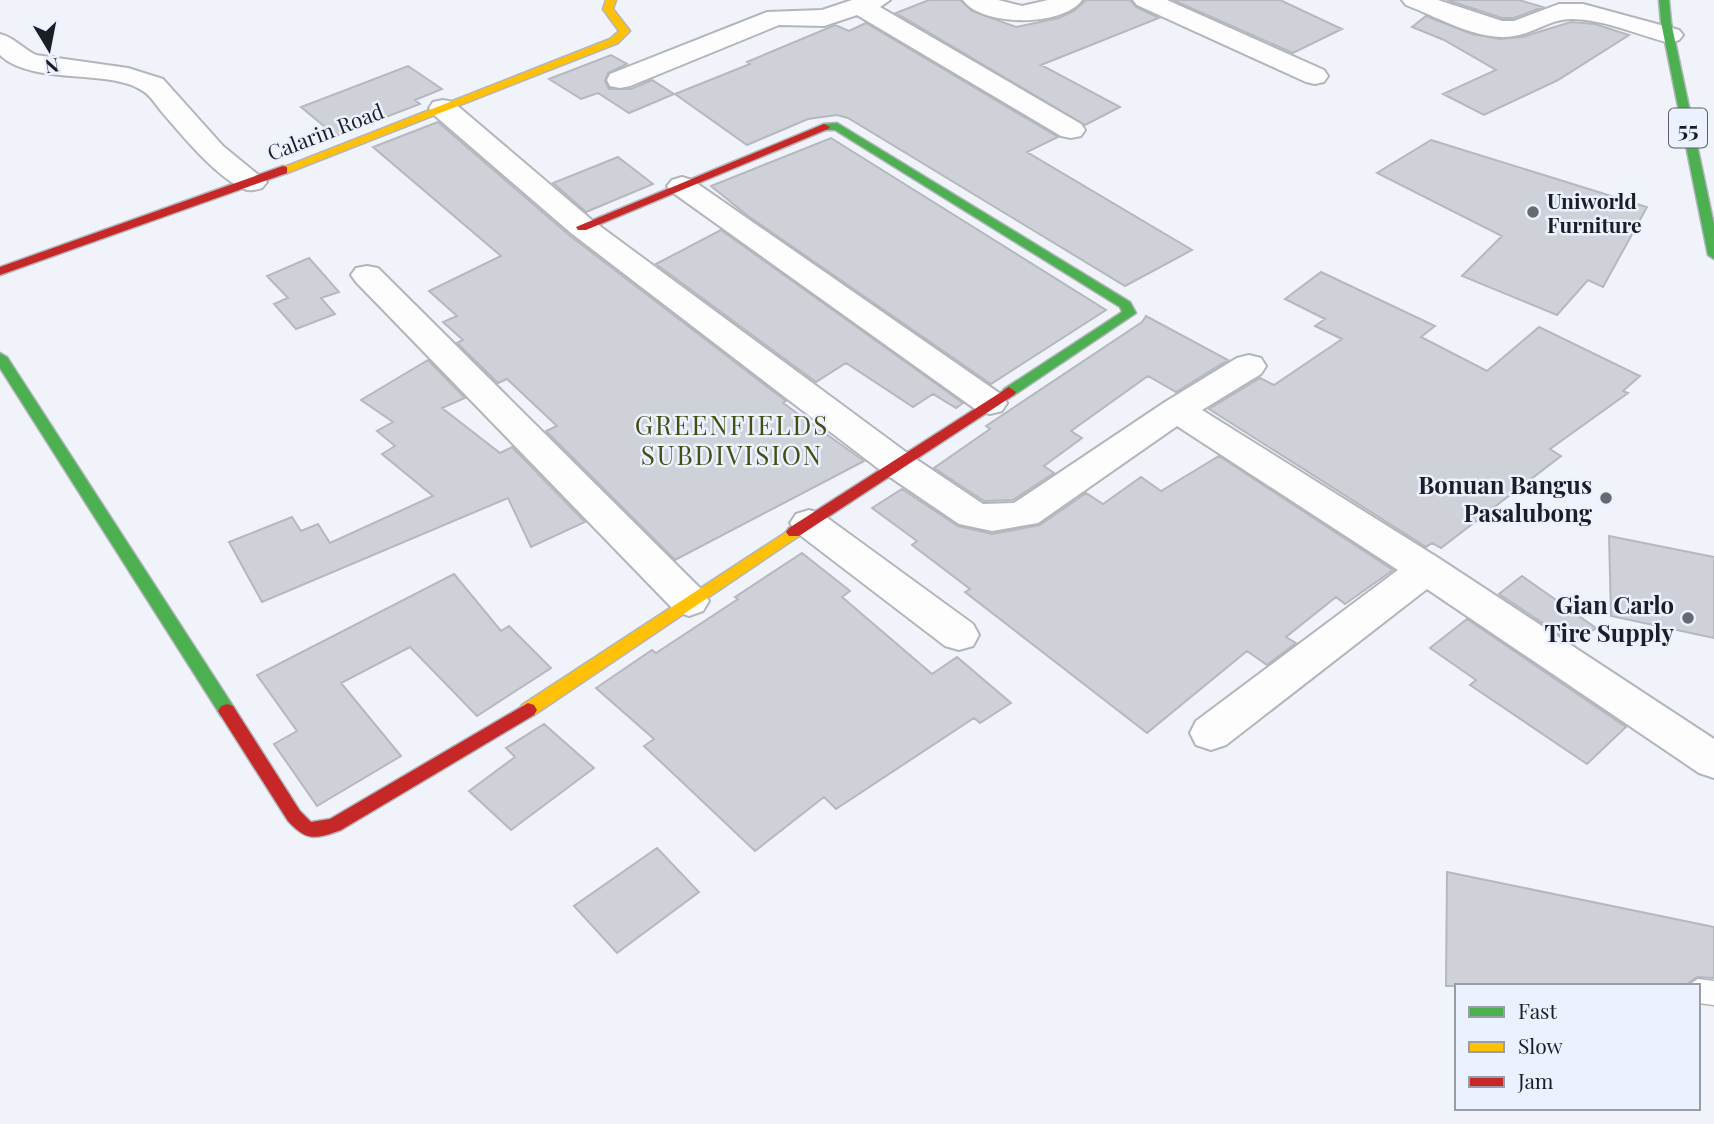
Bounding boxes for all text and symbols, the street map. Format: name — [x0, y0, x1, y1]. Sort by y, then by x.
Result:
north arrow — [14, 14, 84, 84]
text: N — [43, 53, 61, 81]
street label: Calarin Road — [263, 96, 387, 166]
road number: 55 — [1669, 108, 1707, 148]
place label: Uniworld Furniture — [1547, 186, 1642, 238]
marker: Uniworld Furniture — [1525, 204, 1541, 220]
district label: GREENFIELDS SUBDIVISION — [635, 407, 829, 472]
place label: Bonuan Bangus Pasalubong — [1418, 468, 1593, 528]
marker: Bonuan Bangus Pasalubong — [1598, 490, 1614, 506]
place label: Gian Carlo Tire Supply — [1545, 588, 1675, 648]
marker: Gian Carlo Tire Supply — [1680, 610, 1696, 626]
legend — [1455, 984, 1700, 1110]
text: Fast — [1518, 996, 1557, 1024]
text: Slow — [1518, 1031, 1563, 1059]
text: Jam — [1517, 1066, 1554, 1094]

